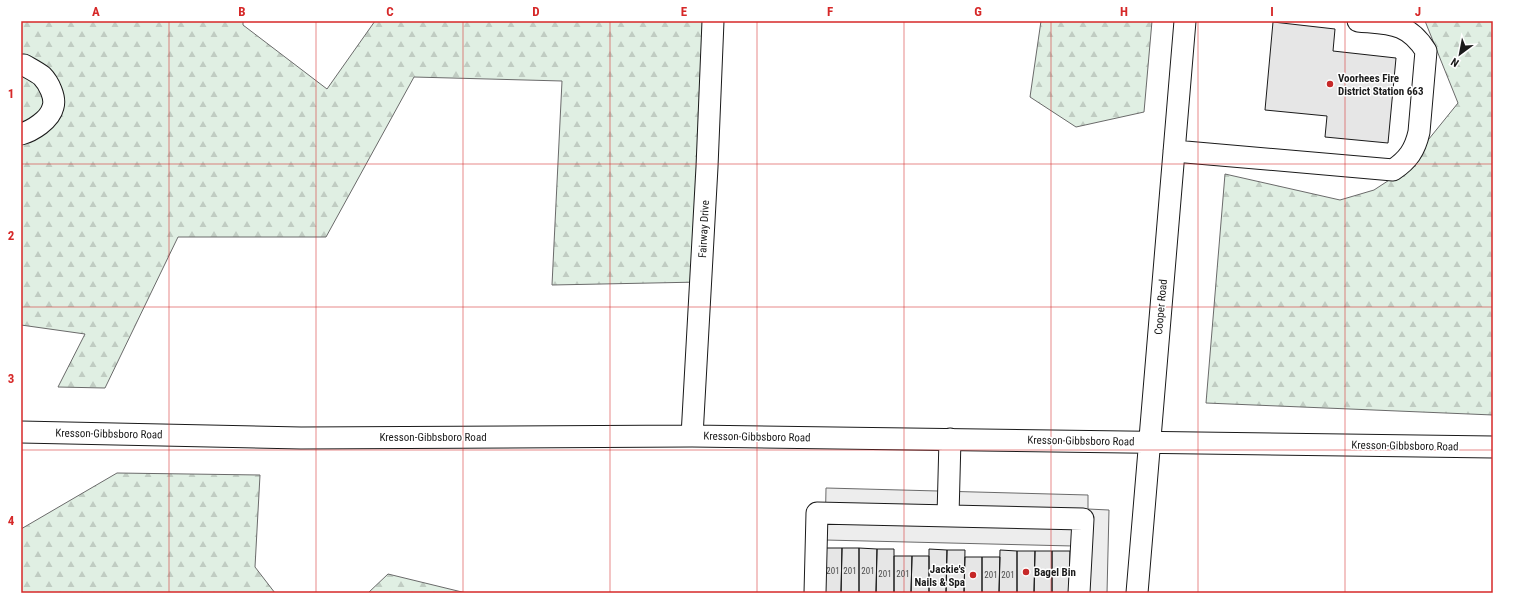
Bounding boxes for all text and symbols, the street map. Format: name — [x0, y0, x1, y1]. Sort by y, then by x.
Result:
text: A — [92, 4, 100, 19]
text: B — [238, 4, 246, 19]
text: C — [386, 4, 394, 19]
text: D — [532, 4, 540, 19]
text: E — [681, 4, 688, 19]
text: F — [827, 4, 833, 19]
text: G — [974, 4, 982, 19]
text: H — [1120, 4, 1128, 19]
text: I — [1270, 4, 1274, 19]
text: J — [1415, 4, 1421, 19]
north arrow — [1440, 34, 1480, 74]
text: N — [1448, 55, 1461, 69]
place label: Voorhees Fire District Station 663 — [1338, 72, 1424, 98]
marker: Voorhees Fire District Station 663 — [1325, 79, 1335, 89]
text: 1 — [8, 86, 14, 101]
street label: Fairway Drive — [696, 200, 712, 258]
text: 2 — [8, 228, 15, 243]
street label: Cooper Road — [1152, 279, 1170, 335]
text: 3 — [8, 371, 14, 386]
street label: Kresson-Gibbsboro Road — [55, 427, 163, 441]
street label: Kresson-Gibbsboro Road — [703, 430, 811, 444]
street label: Kresson-Gibbsboro Road — [379, 431, 487, 444]
street label: Kresson-Gibbsboro Road — [1027, 434, 1135, 448]
street label: Kresson-Gibbsboro Road — [1351, 439, 1459, 453]
text: 4 — [8, 513, 15, 528]
place label: Jackie's Nails & Spa — [915, 563, 965, 589]
house number: 201 — [826, 566, 840, 576]
house number: 201 — [843, 566, 857, 576]
house number: 201 — [861, 566, 875, 576]
place label: Bagel Bin — [1034, 566, 1076, 579]
marker: Bagel Bin — [1021, 567, 1031, 577]
house number: 201 — [878, 569, 892, 579]
house number: 201 — [896, 569, 910, 579]
marker: Jackie's Nails & Spa — [968, 570, 978, 580]
house number: 201 — [984, 570, 998, 580]
house number: 201 — [1001, 570, 1015, 580]

